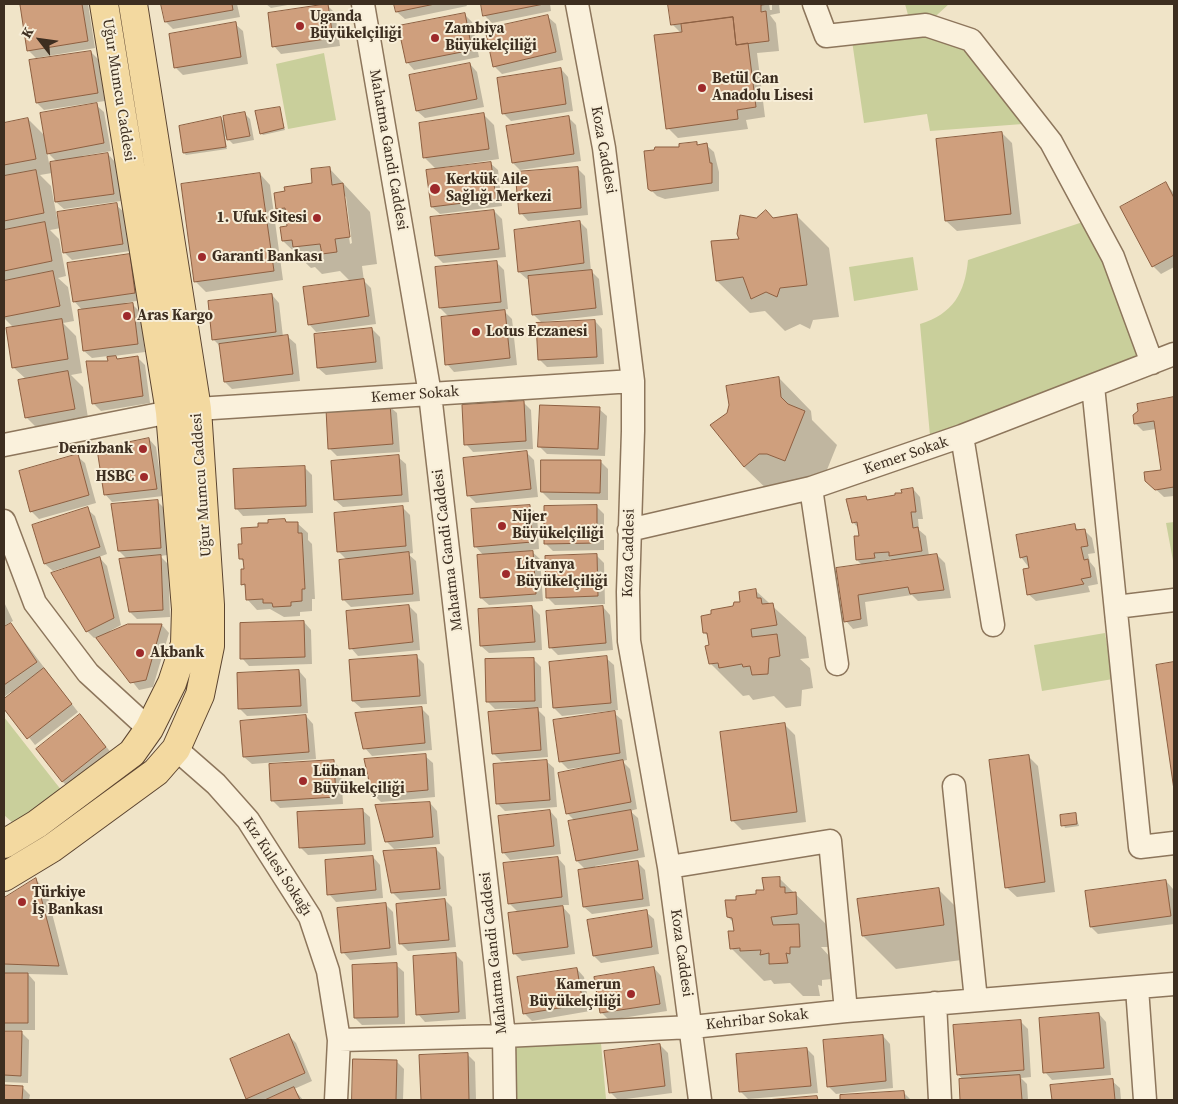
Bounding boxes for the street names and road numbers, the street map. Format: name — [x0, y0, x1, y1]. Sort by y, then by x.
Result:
street label: Uğur Mumcu Caddesi — [98, 17, 138, 163]
street label: Mahatma Gandi Caddesi — [365, 68, 411, 232]
street label: Koza Caddesi — [586, 105, 620, 195]
street label: Kemer Sokak — [370, 383, 460, 407]
street label: Uğur Mumcu Caddesi — [188, 412, 216, 558]
street label: Kemer Sokak — [861, 433, 951, 479]
street label: Mahatma Gandi Caddesi — [429, 468, 467, 632]
street label: Koza Caddesi — [619, 509, 639, 597]
street label: Kız Kulesi Sokağı — [239, 814, 315, 920]
street label: Mahatma Gandi Caddesi — [477, 871, 511, 1035]
street label: Koza Caddesi — [666, 908, 696, 998]
street label: Kehribar Sokak — [705, 1006, 809, 1034]

